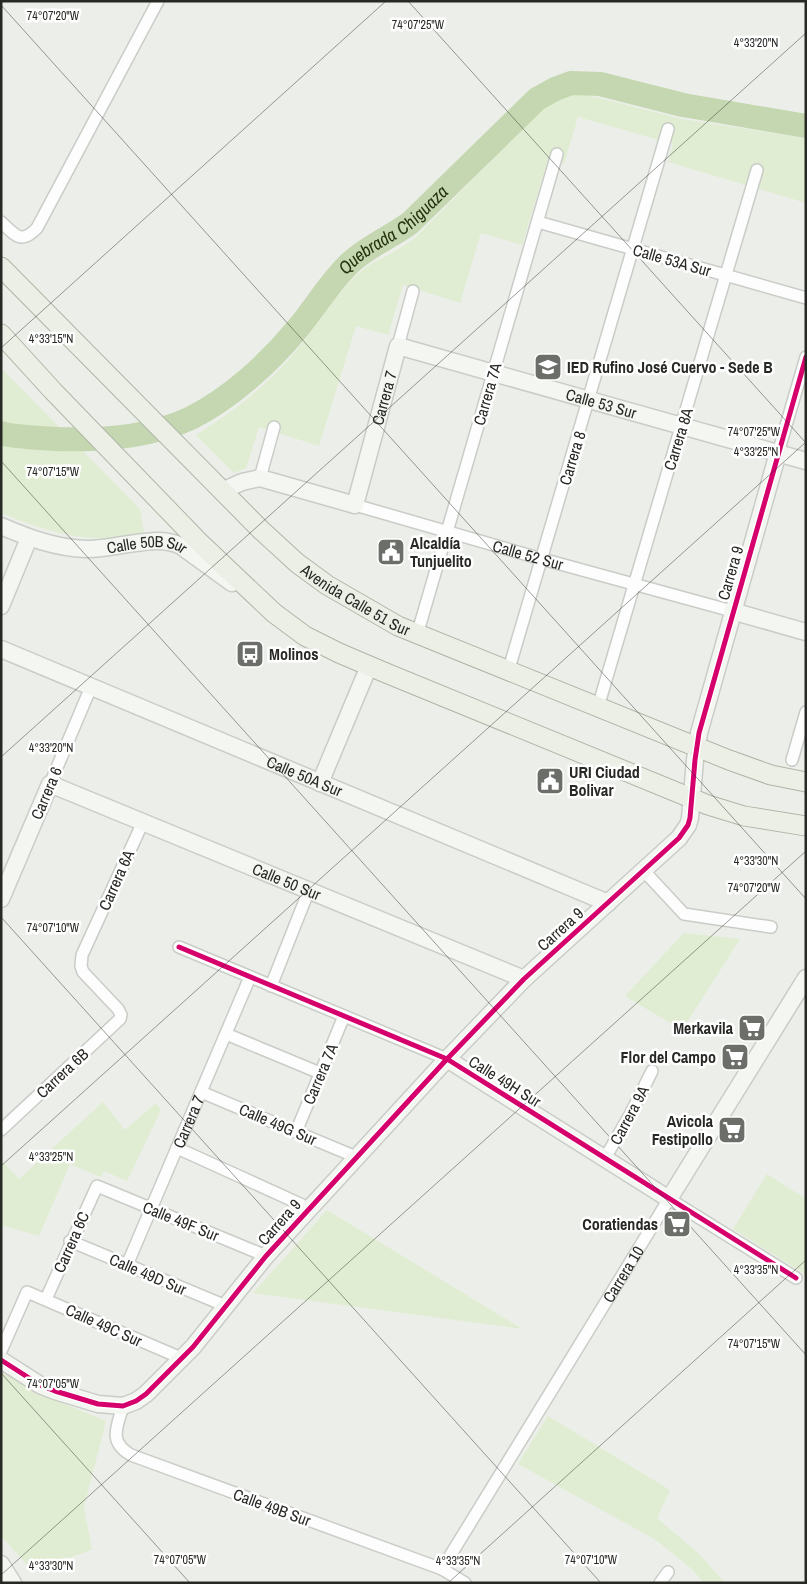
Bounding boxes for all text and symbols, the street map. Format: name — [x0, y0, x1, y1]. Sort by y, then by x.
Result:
text: 74°07'20"W — [27, 8, 80, 24]
text: 74°07'25"W — [392, 17, 445, 33]
text: 4°33'20"N — [734, 35, 778, 51]
water label: Quebrada Chiguaza — [332, 179, 453, 280]
street label: Calle 53A Sur — [630, 238, 714, 282]
text: 4°33'15"N — [29, 331, 73, 347]
school or university icon: IED Rufino José Cuervo - Sede B — [533, 352, 563, 382]
place label: IED Rufino José Cuervo - Sede B — [567, 356, 773, 378]
street label: Carrera 7A — [468, 360, 506, 428]
street label: Carrera 7 — [366, 368, 402, 428]
street label: Calle 53 Sur — [563, 383, 640, 424]
street label: Carrera 8A — [658, 405, 698, 473]
text: 74°07'25"W — [728, 424, 781, 440]
street label: Carrera 8 — [553, 428, 591, 488]
text: 4°33'25"N — [734, 444, 778, 460]
text: 74°07'15"W — [27, 464, 80, 480]
street label: Calle 50B Sur — [105, 530, 193, 559]
place label: Alcaldía Tunjuelito — [410, 532, 472, 572]
street label: Calle 52 Sur — [490, 534, 566, 575]
public building icon: Alcaldía Tunjuelito — [376, 537, 406, 567]
street label: Carrera 9 — [712, 543, 748, 603]
street label: Avenida Calle 51 Sur — [296, 558, 414, 641]
bus stop icon: Molinos — [235, 639, 265, 669]
place label: Molinos — [269, 643, 319, 665]
text: 4°33'20"N — [29, 740, 73, 756]
street label: Calle 50A Sur — [263, 750, 346, 802]
place label: URI Ciudad Bolivar — [569, 761, 640, 801]
street label: Carrera 6 — [25, 763, 67, 823]
public building icon: URI Ciudad Bolivar — [535, 766, 565, 796]
street label: Carrera 6A — [93, 846, 139, 914]
text: 4°33'30"N — [734, 853, 778, 869]
street label: Calle 50 Sur — [249, 857, 325, 906]
text: 74°07'20"W — [728, 880, 781, 896]
street label: Carrera 9 — [532, 902, 588, 956]
text: 74°07'10"W — [27, 920, 80, 936]
supermarket icon: Merkavila — [737, 1013, 767, 1043]
place label: Merkavila — [673, 1017, 734, 1039]
street label: Carrera 7A — [297, 1040, 343, 1108]
supermarket icon: Flor del Campo — [720, 1042, 750, 1072]
street label: Carrera 6B — [31, 1043, 93, 1103]
place label: Flor del Campo — [620, 1046, 716, 1068]
street label: Calle 49H Sur — [465, 1050, 546, 1112]
street label: Carrera 9A — [604, 1081, 654, 1148]
street label: Carrera 7 — [167, 1092, 209, 1151]
street label: Calle 49G Sur — [236, 1098, 321, 1150]
place label: Avicola Festipollo — [652, 1110, 714, 1150]
supermarket icon: Avicola Festipollo — [717, 1115, 747, 1145]
text: 4°33'25"N — [29, 1149, 73, 1165]
street label: Carrera 9 — [252, 1194, 306, 1250]
street label: Calle 49F Sur — [140, 1196, 223, 1246]
street label: Carrera 6C — [48, 1208, 94, 1276]
supermarket icon: Coratiendas — [662, 1209, 692, 1239]
place label: Coratiendas — [582, 1213, 658, 1235]
street label: Carrera 10 — [597, 1242, 649, 1307]
street label: Calle 49D Sur — [106, 1248, 190, 1300]
text: 4°33'35"N — [734, 1262, 778, 1278]
street label: Calle 49C Sur — [62, 1298, 146, 1352]
text: 74°07'15"W — [728, 1336, 781, 1352]
text: 74°07'05"W — [27, 1376, 80, 1392]
street label: Calle 49B Sur — [230, 1483, 314, 1531]
text: 74°07'05"W — [154, 1552, 207, 1568]
text: 74°07'10"W — [565, 1552, 618, 1568]
text: 4°33'35"N — [436, 1553, 480, 1569]
text: 4°33'30"N — [29, 1558, 73, 1574]

